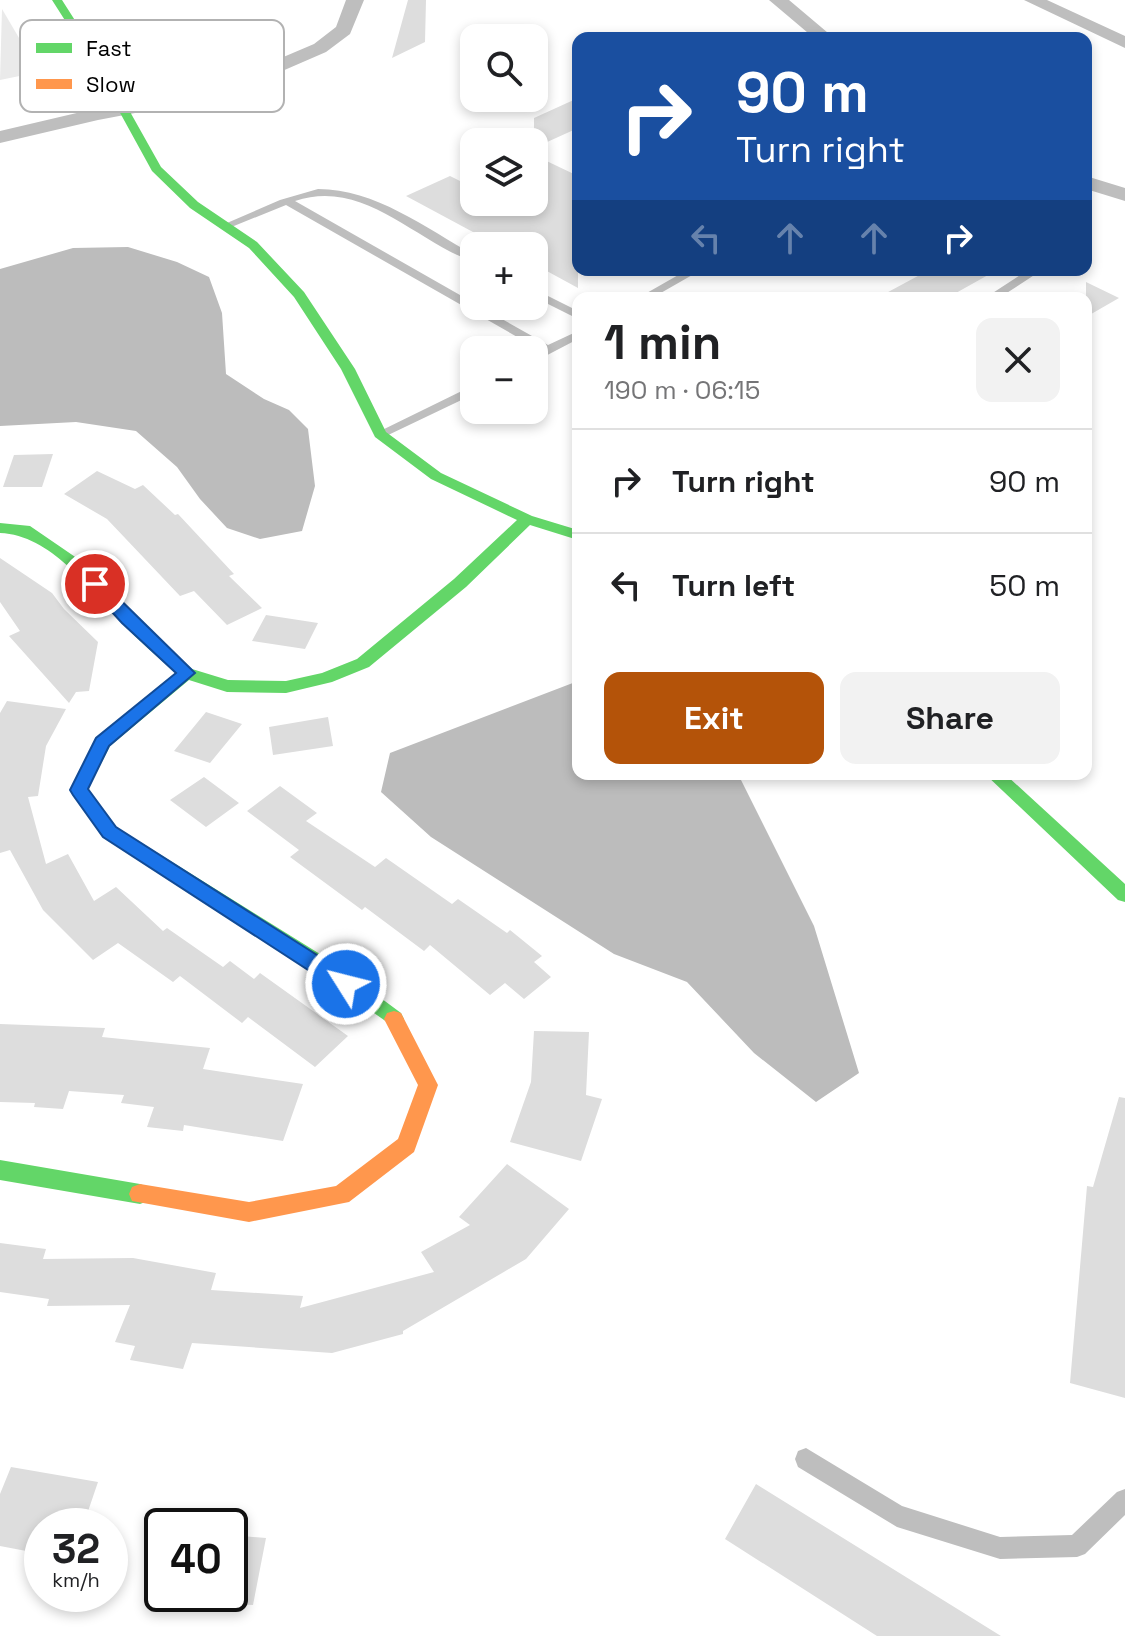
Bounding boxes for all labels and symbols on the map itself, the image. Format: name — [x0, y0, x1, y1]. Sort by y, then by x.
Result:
legend — [20, 20, 284, 112]
text: Fast — [86, 34, 132, 62]
text: Slow — [86, 70, 136, 98]
pin — [61, 550, 129, 618]
position arrow — [304, 942, 388, 1026]
speed limit sign: 40 — [144, 1508, 248, 1612]

